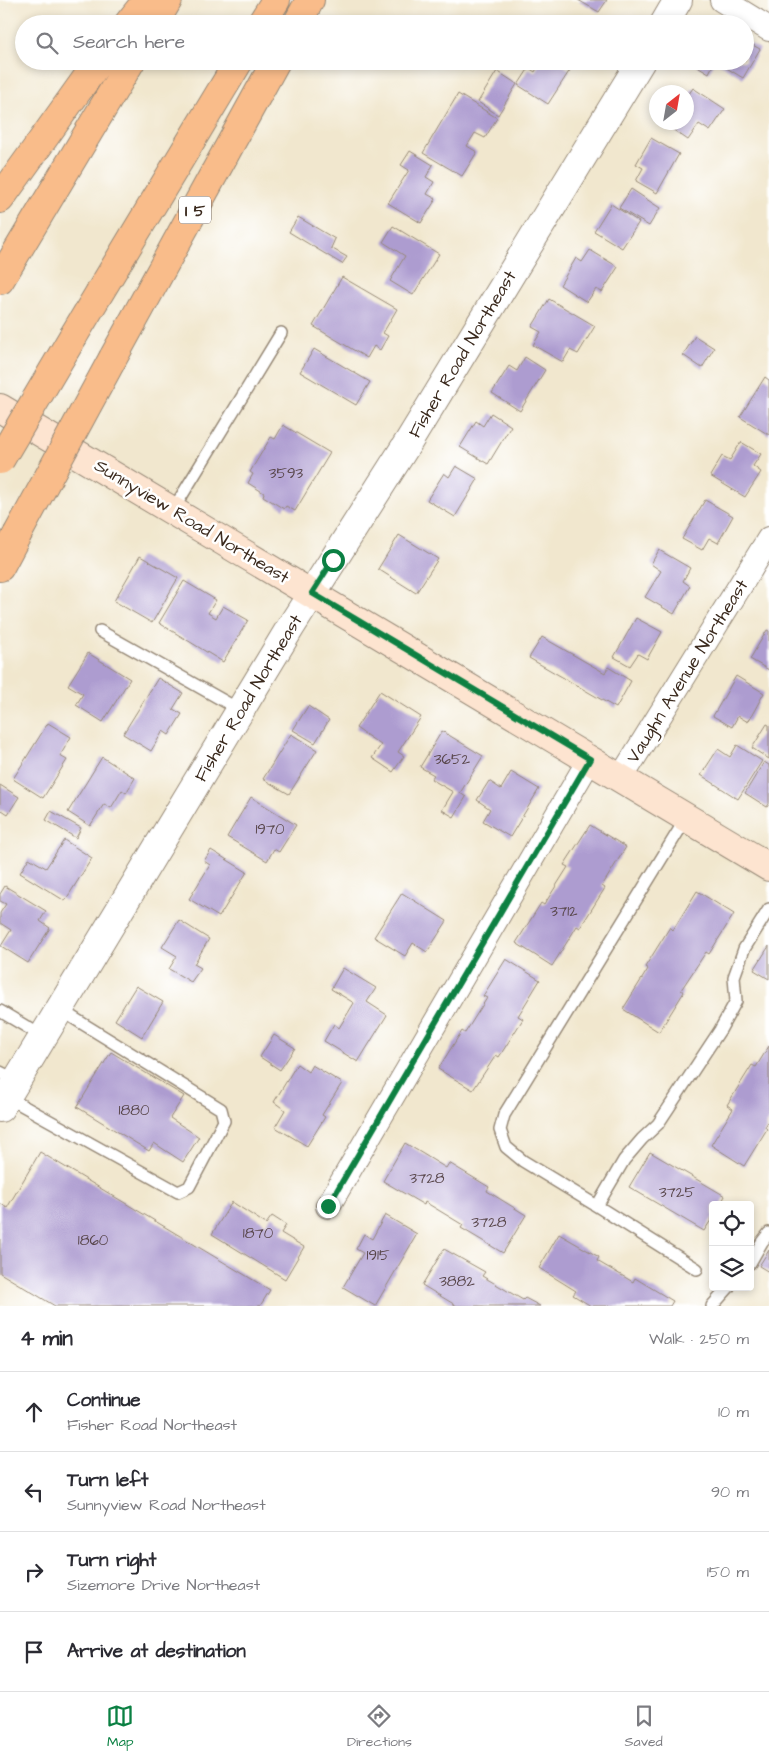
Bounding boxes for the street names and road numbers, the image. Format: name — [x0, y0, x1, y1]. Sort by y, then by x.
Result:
road number: I 5 — [179, 196, 211, 224]
street label: Fisher Road Northeast — [402, 265, 523, 443]
street label: Sunnyview Road Northeast — [89, 453, 295, 591]
street label: Vaughn Avenue Northeast — [621, 574, 756, 768]
street label: Fisher Road Northeast — [188, 609, 309, 787]

